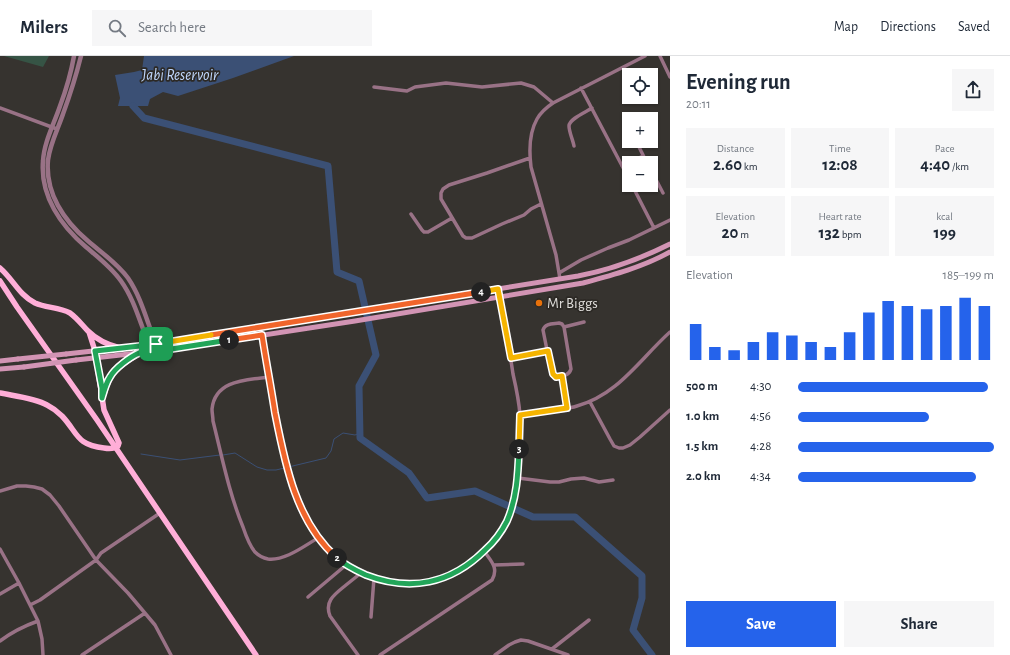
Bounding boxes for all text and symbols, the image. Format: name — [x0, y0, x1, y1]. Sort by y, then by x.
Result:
search box — [92, 10, 372, 46]
icon: search — [106, 17, 128, 39]
text: Milers — [20, 18, 68, 37]
text: Search here — [138, 20, 206, 35]
text: Map — [834, 20, 858, 34]
text: Directions — [880, 20, 936, 34]
text: Saved — [958, 20, 990, 34]
water label: Jabi Reservoir — [141, 67, 219, 83]
map controls — [622, 68, 658, 192]
button: locate — [622, 68, 658, 104]
button: share — [952, 69, 994, 111]
text: Evening run — [686, 71, 791, 93]
text: 20:11 — [686, 98, 711, 111]
button: + — [622, 112, 658, 148]
text: Distance — [717, 143, 754, 154]
text: Time — [829, 143, 851, 154]
text: Pace — [935, 143, 955, 154]
button: − — [622, 156, 658, 192]
text: 2.60 — [713, 156, 742, 173]
text: 12:08 — [822, 156, 858, 173]
text: 4:40 — [920, 156, 950, 173]
text: km — [742, 161, 758, 172]
text: /km — [950, 161, 969, 172]
text: Elevation — [715, 211, 755, 222]
text: Heart rate — [818, 211, 862, 222]
text: kcal — [936, 211, 953, 222]
text: 20 — [722, 224, 738, 241]
text: 132 — [818, 224, 840, 241]
text: 199 — [933, 224, 956, 241]
text: m — [738, 229, 749, 240]
text: bpm — [840, 229, 862, 240]
text: Elevation — [686, 269, 733, 282]
text: 185–199 m — [943, 269, 994, 282]
pin: 4 — [471, 282, 491, 302]
text: 4 — [478, 286, 484, 297]
place label: Mr Biggs — [547, 296, 598, 311]
marker: Mr Biggs — [534, 298, 544, 308]
pin — [139, 327, 173, 361]
pin: 1 — [219, 330, 239, 350]
icon: arrive — [145, 333, 167, 355]
text: 1 — [227, 334, 231, 345]
text: 500 m — [686, 380, 718, 393]
text: 4:30 — [750, 380, 771, 393]
text: 1.0 km — [686, 410, 719, 423]
text: 4:56 — [750, 410, 771, 423]
pin: 3 — [509, 439, 529, 459]
text: 1.5 km — [686, 440, 718, 453]
text: 4:28 — [750, 440, 771, 453]
text: 3 — [517, 443, 521, 454]
text: 2.0 km — [686, 470, 721, 483]
text: 4:34 — [750, 470, 771, 483]
pin: 2 — [327, 548, 347, 568]
text: 2 — [334, 552, 340, 563]
button: Save — [686, 601, 836, 647]
button: Share — [844, 601, 994, 647]

